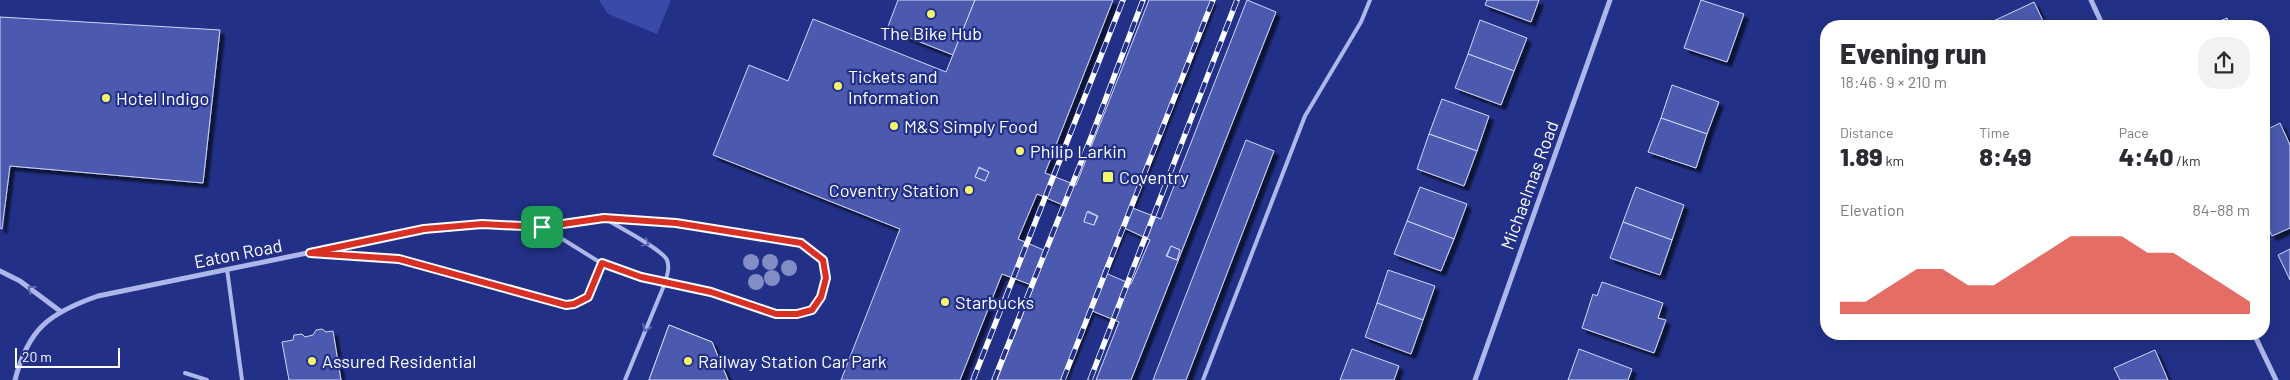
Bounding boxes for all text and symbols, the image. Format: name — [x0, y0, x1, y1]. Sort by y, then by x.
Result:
marker: The Bike Hub — [925, 8, 937, 20]
place label: The Bike Hub — [880, 22, 982, 44]
text: Evening run — [1840, 36, 1986, 70]
button: share — [2198, 37, 2250, 89]
place label: Tickets and Information — [848, 65, 939, 108]
text: 18:46 · 9 × 210 m — [1840, 72, 1947, 91]
marker: Tickets and Information — [832, 80, 844, 92]
place label: Hotel Indigo — [116, 87, 209, 109]
marker: Hotel Indigo — [100, 92, 112, 104]
place label: M&S Simply Food — [904, 115, 1038, 137]
street label: Michaelmas Road — [1495, 118, 1563, 252]
marker: M&S Simply Food — [888, 120, 900, 132]
text: Distance — [1840, 124, 1893, 141]
text: Time — [1979, 124, 2010, 141]
text: Pace — [2119, 124, 2149, 141]
place label: Philip Larkin — [1030, 140, 1127, 162]
text: 1.89 — [1840, 141, 1883, 171]
text: 8:49 — [1979, 141, 2031, 171]
text: 4:40 — [2119, 141, 2173, 171]
marker: Philip Larkin — [1014, 145, 1026, 157]
text: km — [1883, 152, 1904, 169]
text: /km — [2173, 152, 2200, 169]
place label: Coventry — [1119, 166, 1189, 188]
marker: Coventry — [1101, 170, 1115, 184]
place label: Coventry Station — [829, 179, 959, 201]
marker: Coventry Station — [963, 184, 975, 196]
text: Elevation — [1840, 200, 1904, 219]
text: 84–88 m — [2193, 200, 2250, 219]
pin — [521, 206, 563, 248]
icon: arrive — [528, 213, 556, 241]
street label: Eaton Road — [192, 234, 284, 272]
one-way arrow — [640, 237, 649, 247]
one-way arrow — [28, 287, 37, 295]
place label: Starbucks — [955, 291, 1034, 313]
marker: Starbucks — [939, 296, 951, 308]
one-way arrow — [642, 323, 653, 332]
scale bar — [15, 345, 120, 368]
text: 20 m — [22, 348, 52, 365]
place label: Assured Residential — [322, 350, 476, 372]
place label: Railway Station Car Park — [698, 350, 887, 372]
marker: Assured Residential — [306, 355, 318, 367]
marker: Railway Station Car Park — [682, 355, 694, 367]

